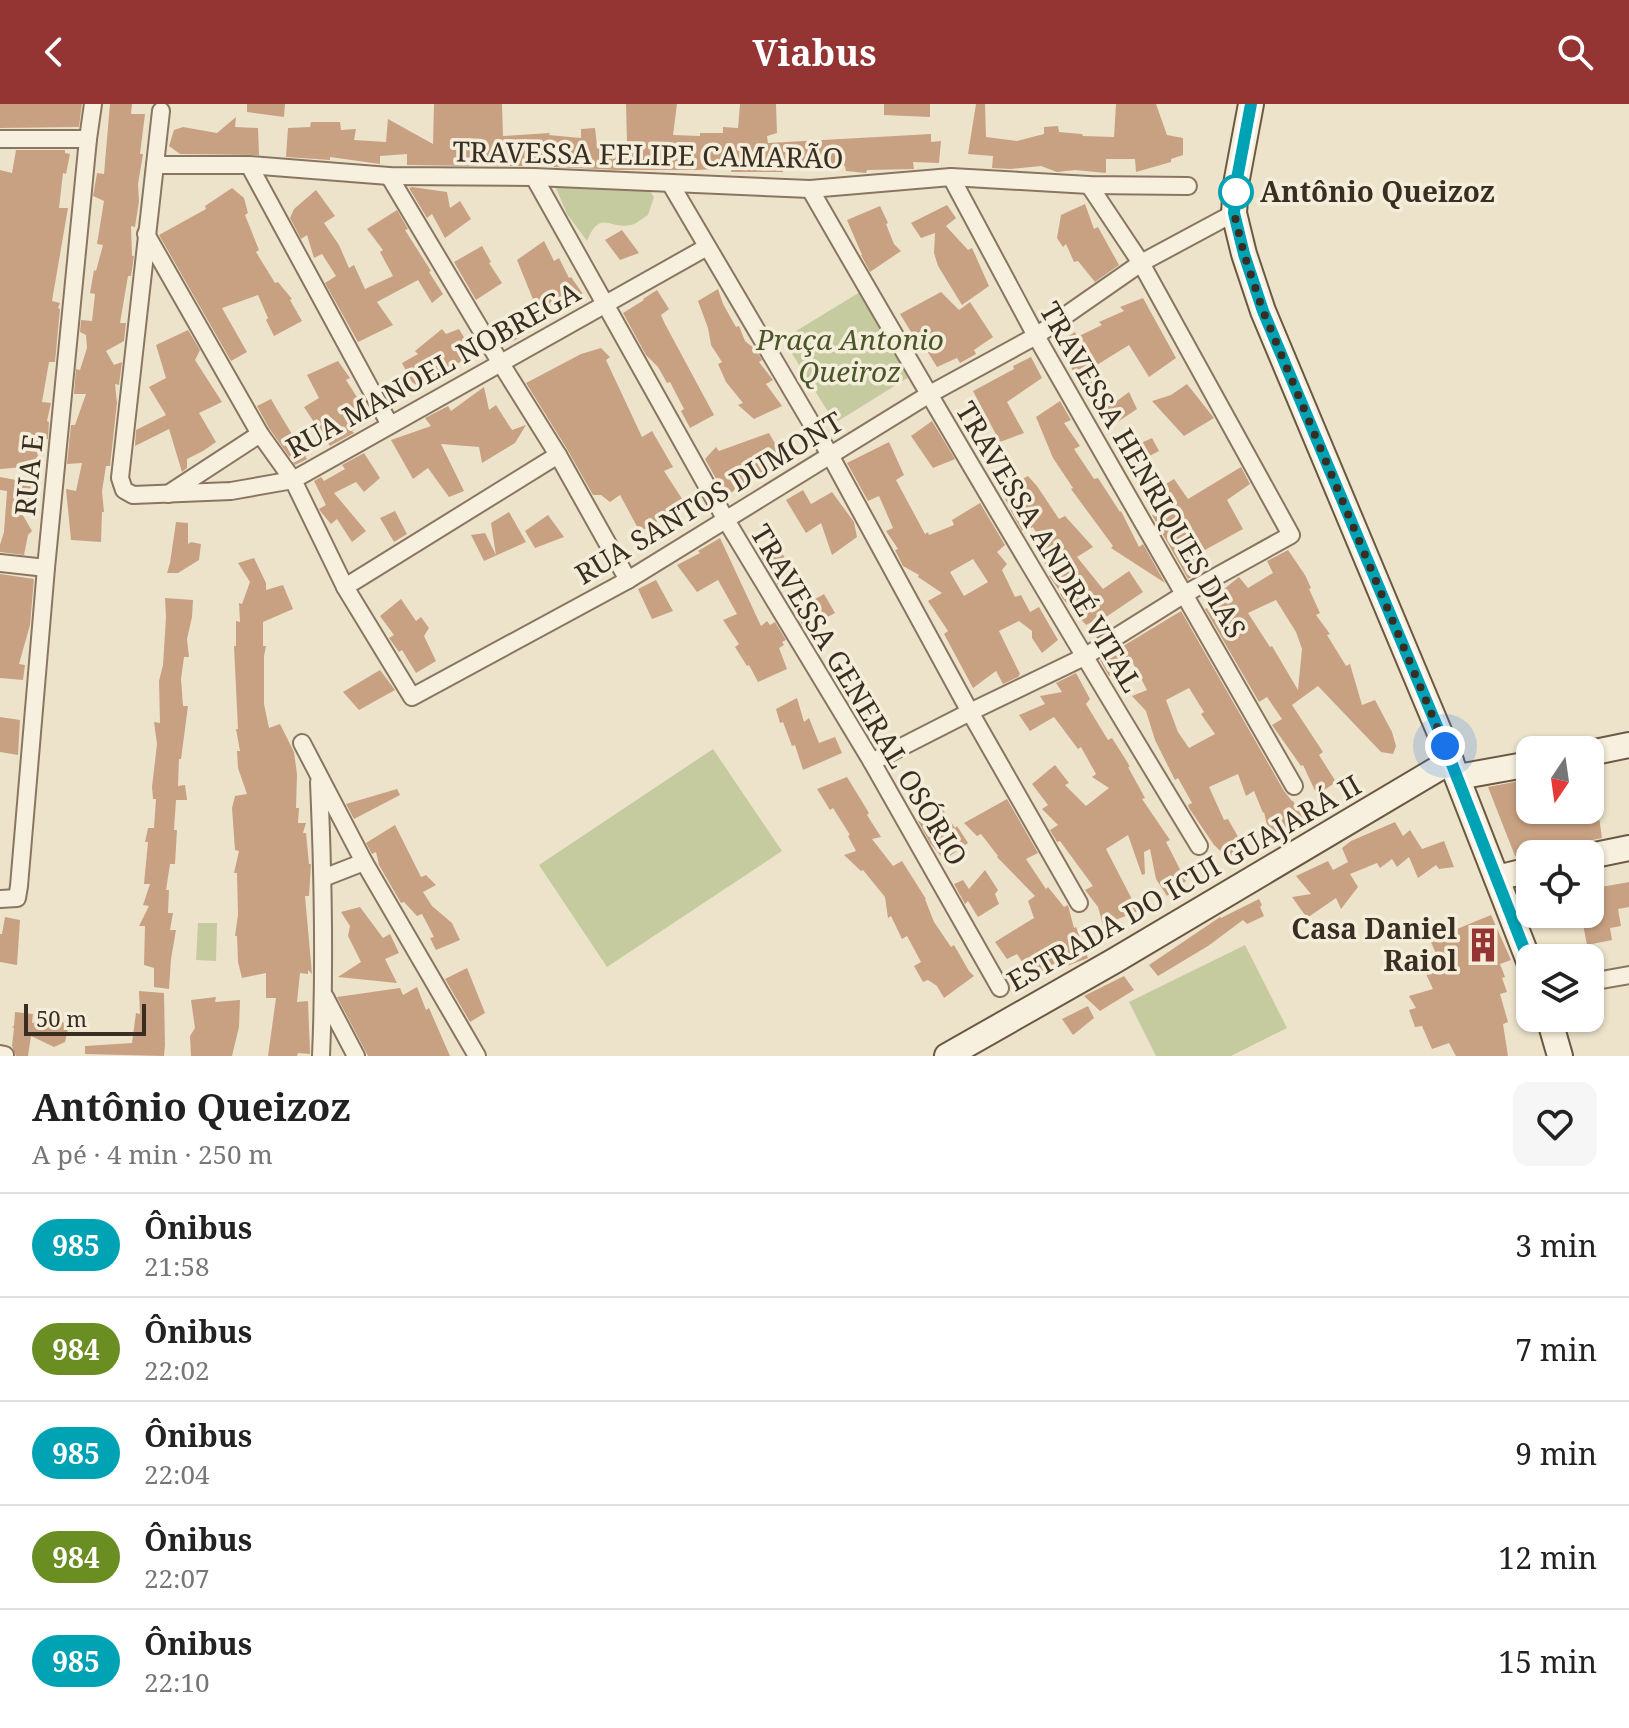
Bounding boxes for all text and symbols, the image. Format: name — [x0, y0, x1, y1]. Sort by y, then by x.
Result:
text: Viabus — [752, 28, 877, 77]
icon: back — [32, 30, 76, 74]
icon: search — [1553, 30, 1597, 74]
street label: TRAVESSA FELIPE CAMARÃO — [452, 132, 844, 176]
place label: Antônio Queizoz — [1260, 172, 1495, 210]
marker: Antônio Queizoz — [1219, 175, 1253, 209]
street label: RUA MANOEL NOBREGA — [279, 272, 587, 466]
street label: TRAVESSA HENRIQUES DIAS — [1032, 294, 1256, 645]
park label: Praça Antonio Queiroz — [755, 320, 944, 390]
street label: TRAVESSA ANDRÉ VITAL — [948, 394, 1152, 699]
street label: RUA SANTOS DUMONT — [567, 402, 850, 592]
street label: RUA E — [5, 432, 51, 518]
street label: TRAVESSA GENERAL OSÓRIO — [743, 517, 977, 872]
your location — [1425, 726, 1465, 766]
north arrow — [1516, 736, 1604, 824]
map controls — [1516, 736, 1604, 1032]
street label: ESTRADA DO ICUI GUAJARÁ II — [1000, 765, 1367, 999]
button: locate — [1516, 840, 1604, 928]
place label: Casa Daniel Raiol — [1291, 909, 1457, 979]
building icon: Casa Daniel Raiol — [1464, 926, 1502, 964]
button: layers — [1516, 944, 1604, 1032]
scale bar — [24, 1000, 146, 1036]
text: 50 m — [36, 1003, 87, 1033]
text: Antônio Queizoz — [32, 1080, 351, 1132]
button: heart — [1513, 1082, 1597, 1166]
text: A pé · 4 min · 250 m — [32, 1136, 273, 1172]
text: Ônibus — [144, 1207, 252, 1248]
text: 3 min — [1515, 1225, 1597, 1266]
text: 985 — [52, 1226, 100, 1264]
text: 21:58 — [144, 1248, 210, 1284]
text: Ônibus — [144, 1311, 252, 1352]
text: 7 min — [1515, 1329, 1597, 1370]
text: 984 — [52, 1330, 100, 1368]
text: 22:02 — [144, 1352, 210, 1388]
text: Ônibus — [144, 1415, 252, 1456]
text: 9 min — [1515, 1433, 1597, 1474]
text: 985 — [52, 1434, 100, 1472]
text: 22:04 — [144, 1456, 210, 1492]
text: Ônibus — [144, 1519, 252, 1560]
text: 12 min — [1498, 1537, 1597, 1578]
text: 984 — [52, 1538, 100, 1576]
text: 22:07 — [144, 1560, 210, 1596]
text: Ônibus — [144, 1623, 252, 1664]
text: 15 min — [1498, 1641, 1597, 1682]
text: 985 — [52, 1642, 100, 1680]
text: 22:10 — [144, 1664, 210, 1700]

